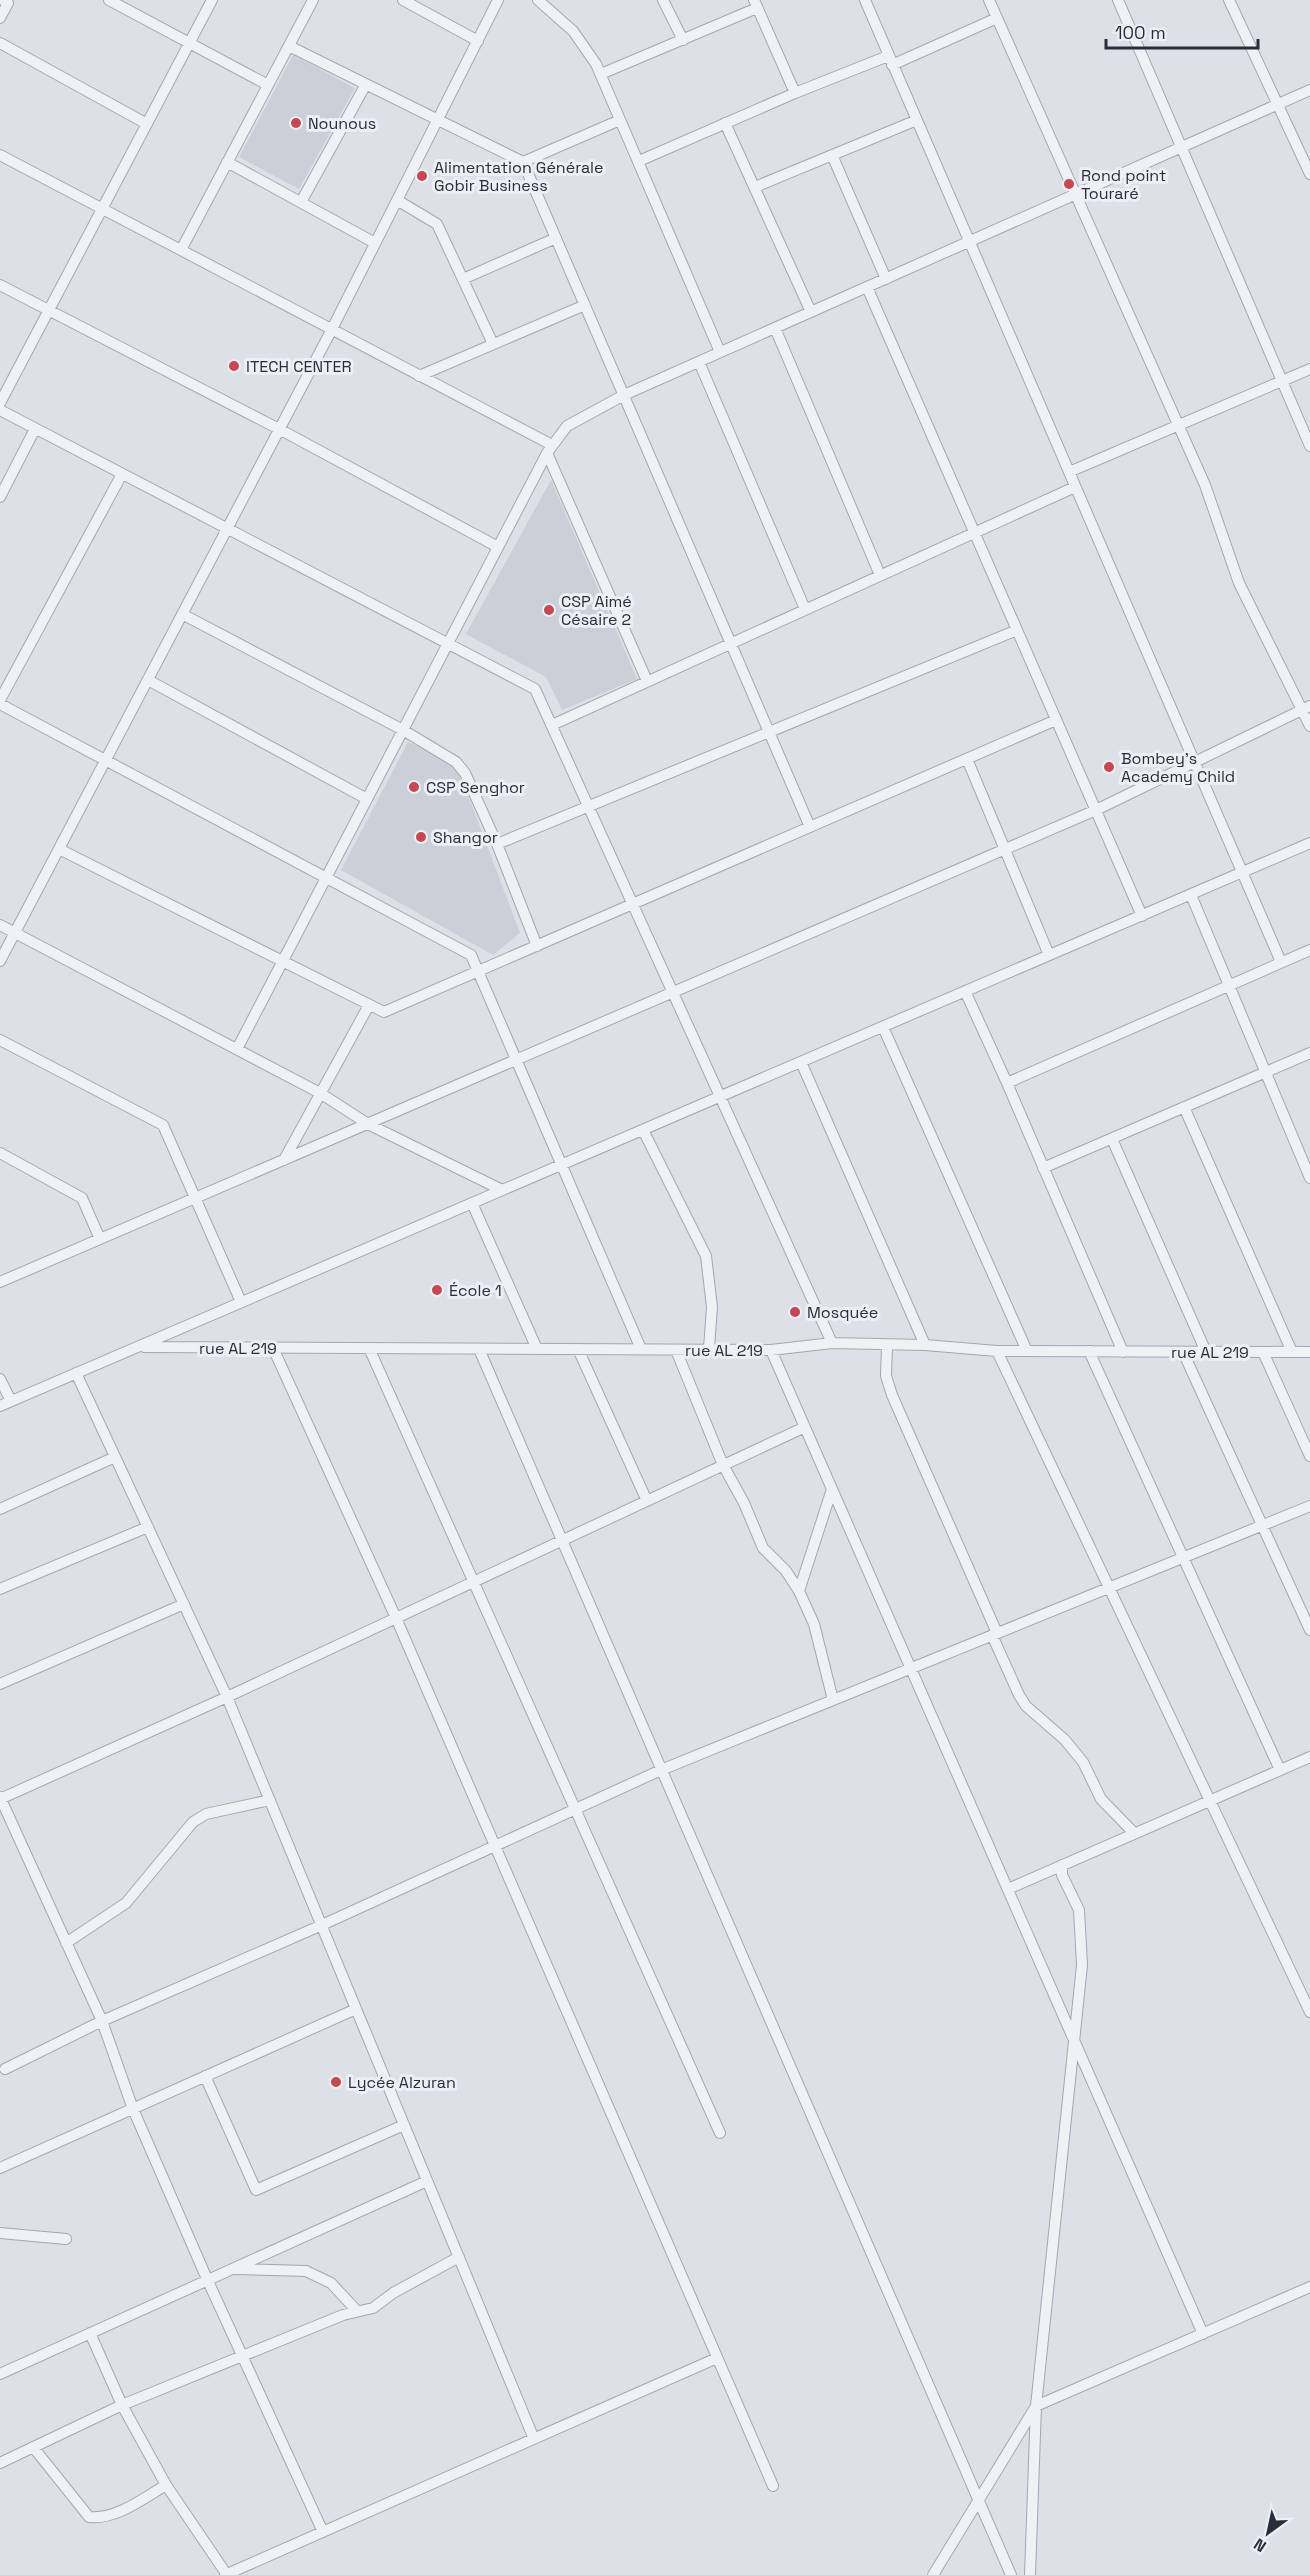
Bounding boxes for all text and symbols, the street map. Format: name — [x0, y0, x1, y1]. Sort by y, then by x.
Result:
scale bar — [1106, 12, 1258, 50]
text: 100 m — [1115, 21, 1166, 44]
place label: Nounous — [308, 113, 376, 134]
marker: Nounous — [289, 116, 303, 130]
place label: Alimentation Générale Gobir Business — [434, 157, 604, 196]
place label: Rond point Touraré — [1081, 165, 1166, 204]
marker: Alimentation Générale Gobir Business — [415, 169, 429, 183]
marker: Rond point Touraré — [1062, 177, 1076, 191]
place label: ITECH CENTER — [246, 356, 352, 377]
marker: ITECH CENTER — [227, 359, 241, 373]
place label: CSP Aimé Césaire 2 — [561, 591, 632, 630]
marker: CSP Aimé Césaire 2 — [542, 603, 556, 617]
place label: Bombey's Academy Child — [1121, 748, 1235, 787]
marker: Bombey's Academy Child — [1102, 760, 1116, 774]
place label: CSP Senghor — [426, 777, 525, 798]
marker: CSP Senghor — [407, 780, 421, 794]
place label: Shangor — [433, 827, 498, 848]
marker: Shangor — [414, 830, 428, 844]
place label: École 1 — [449, 1280, 502, 1301]
marker: École 1 — [430, 1283, 444, 1297]
place label: Mosquée — [807, 1302, 878, 1323]
marker: Mosquée — [788, 1305, 802, 1319]
street label: rue AL 219 — [199, 1338, 277, 1359]
street label: rue AL 219 — [685, 1340, 763, 1361]
street label: rue AL 219 — [1171, 1342, 1249, 1363]
place label: Lycée Alzuran — [348, 2072, 456, 2093]
marker: Lycée Alzuran — [329, 2075, 343, 2089]
north arrow — [1238, 2503, 1298, 2563]
text: N — [1250, 2533, 1270, 2557]

